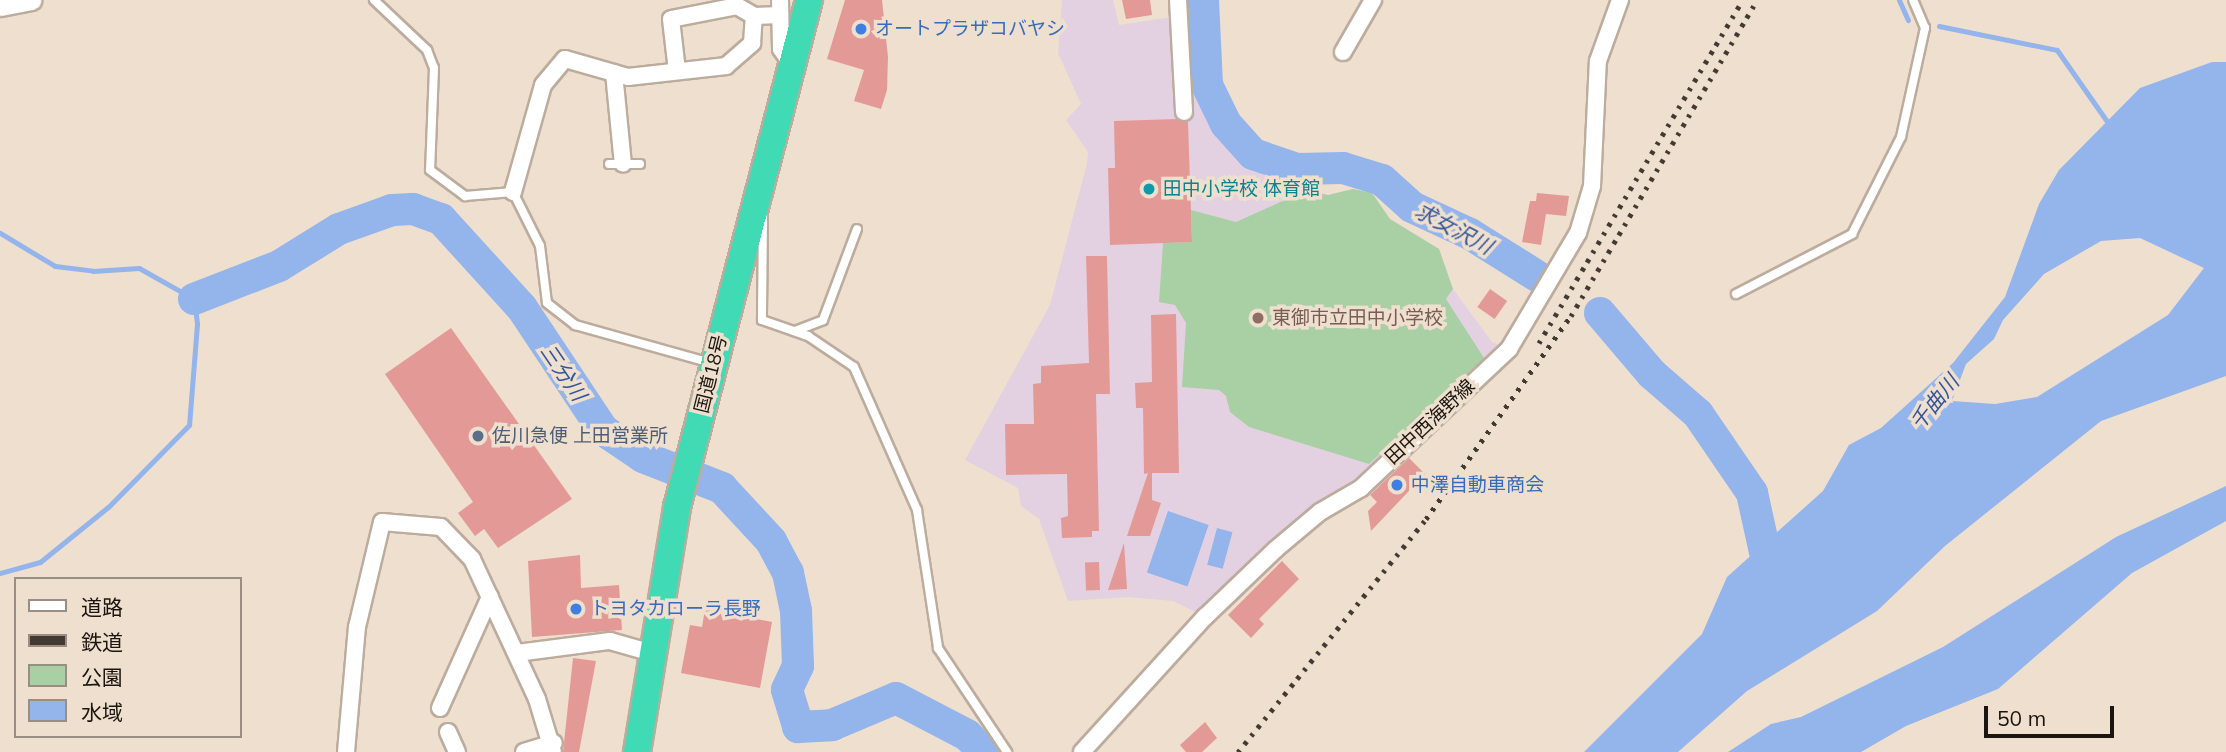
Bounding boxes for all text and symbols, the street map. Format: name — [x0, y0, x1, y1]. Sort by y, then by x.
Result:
place label: オートプラザコバヤシ — [875, 18, 1065, 40]
marker: オートプラザコバヤシ — [853, 21, 869, 37]
place label: 田中小学校 体育館 — [1163, 178, 1320, 200]
marker: 田中小学校 体育館 — [1141, 181, 1157, 197]
water label: 求女沢川 — [1411, 197, 1497, 259]
place label: 東御市立田中小学校 — [1272, 307, 1443, 329]
marker: 東御市立田中小学校 — [1250, 310, 1266, 326]
street label: 国道18号 — [690, 333, 732, 415]
water label: 三分川 — [536, 339, 592, 405]
water label: 千曲川 — [1904, 370, 1964, 434]
street label: 田中西海野線 — [1381, 375, 1479, 469]
place label: 佐川急便 上田営業所 — [492, 425, 668, 447]
marker: 佐川急便 上田営業所 — [470, 428, 486, 444]
place label: 中澤自動車商会 — [1411, 474, 1544, 496]
marker: 中澤自動車商会 — [1389, 477, 1405, 493]
legend — [14, 577, 242, 738]
text: 道路 — [81, 594, 123, 620]
place label: トヨタカローラ長野 — [590, 598, 761, 620]
marker: トヨタカローラ長野 — [568, 601, 584, 617]
text: 鉄道 — [81, 629, 123, 655]
text: 公園 — [81, 664, 123, 690]
scale bar — [1988, 692, 2118, 736]
text: 水域 — [81, 699, 123, 725]
text: 50 m — [1997, 705, 2046, 731]

